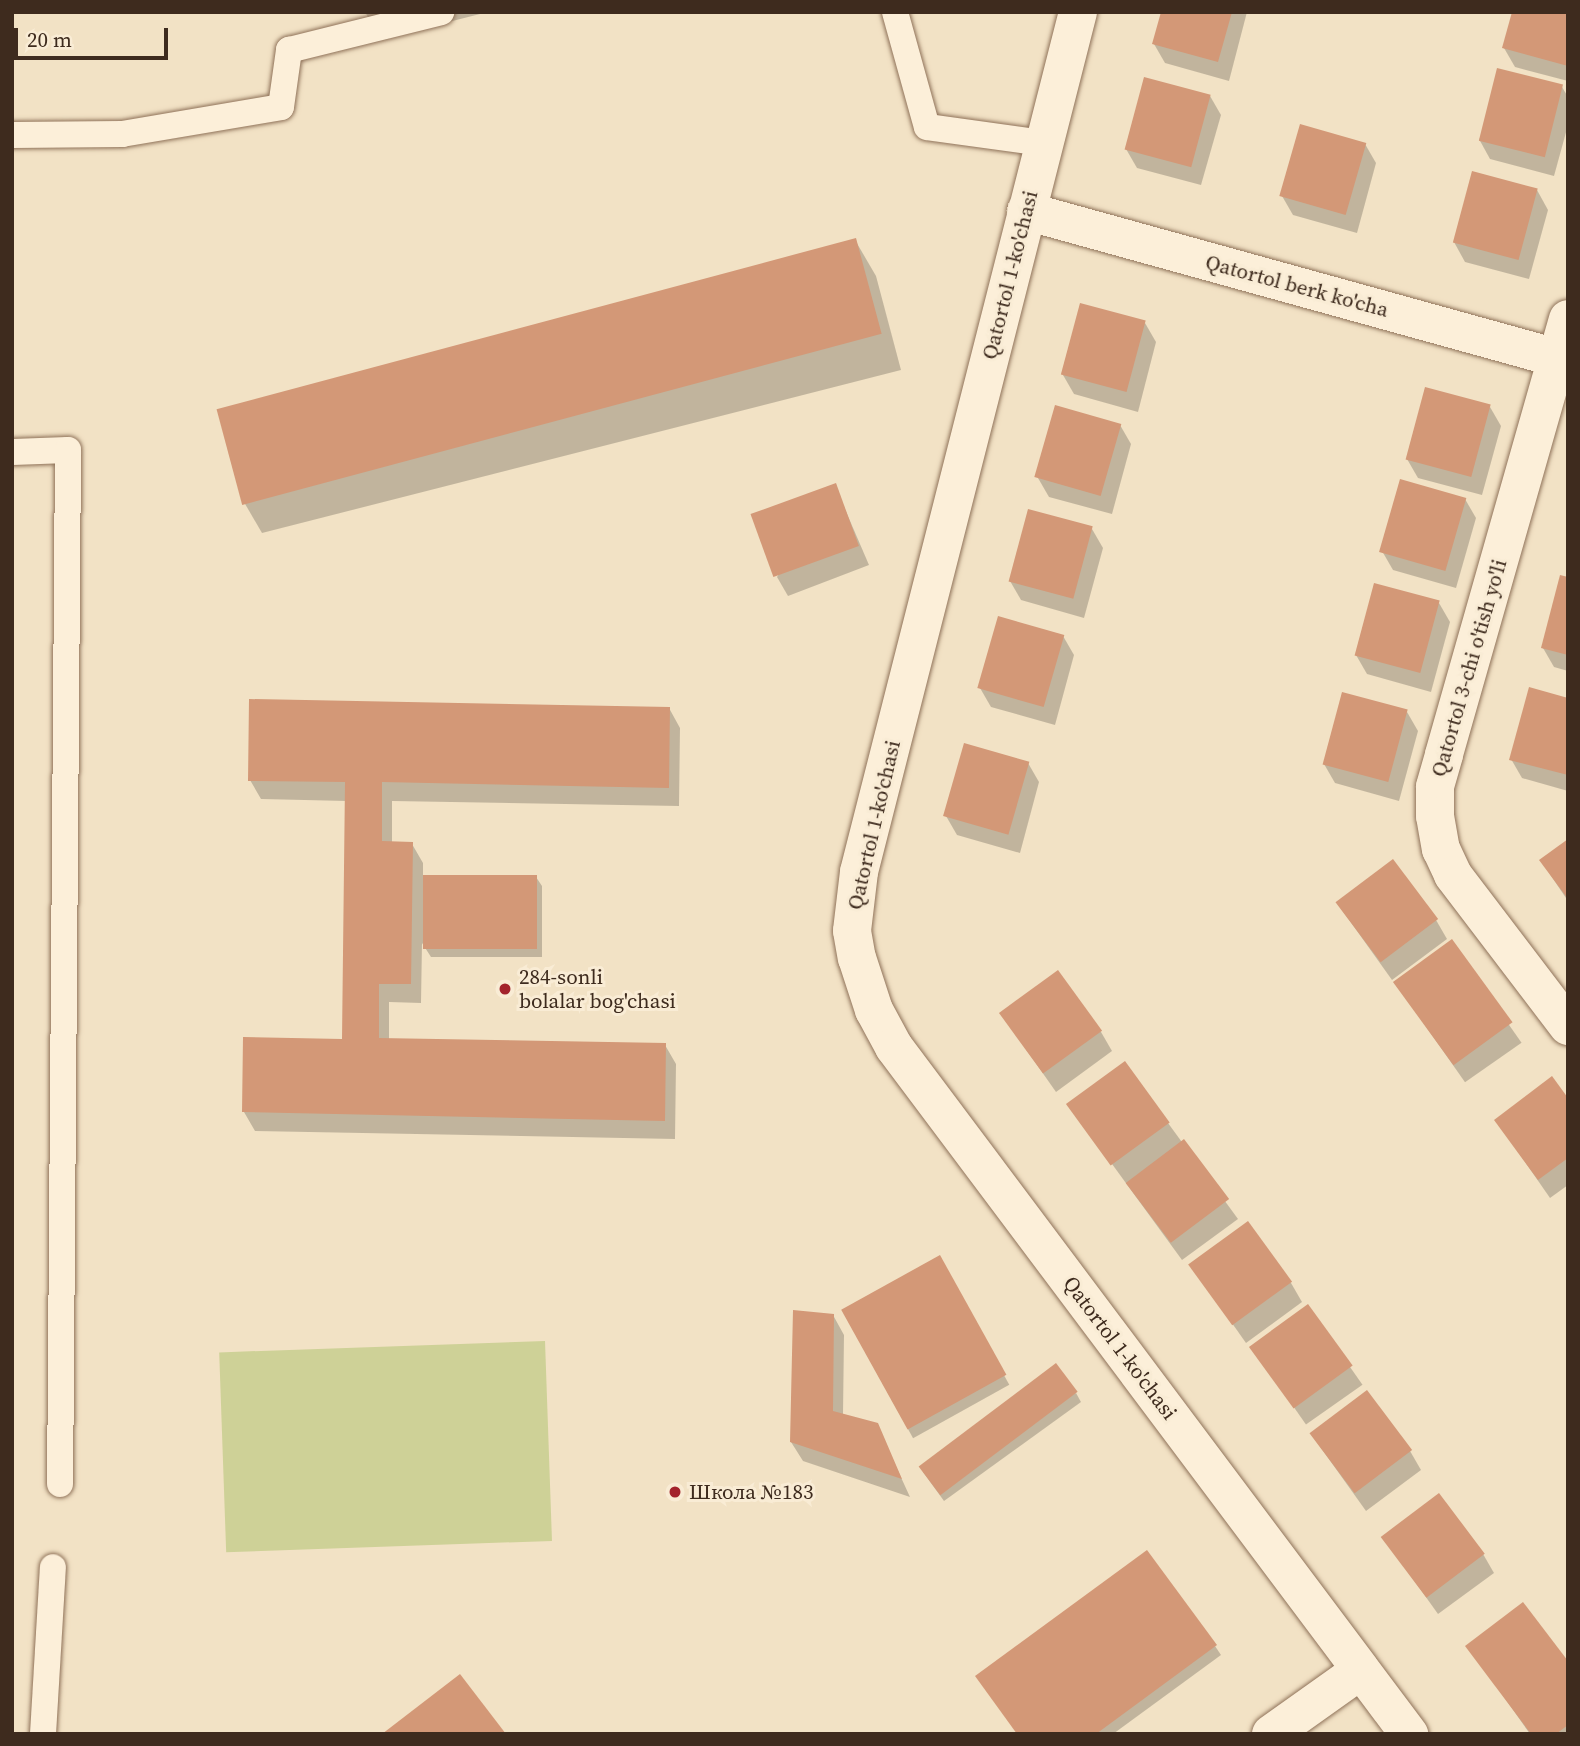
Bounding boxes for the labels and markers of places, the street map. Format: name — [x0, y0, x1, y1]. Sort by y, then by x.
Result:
place label: 284-sonli bolalar bog'chasi — [519, 964, 676, 1014]
marker: 284-sonli bolalar bog'chasi — [497, 981, 513, 997]
place label: Школа №183 — [689, 1479, 814, 1505]
marker: Школа №183 — [667, 1484, 683, 1500]

